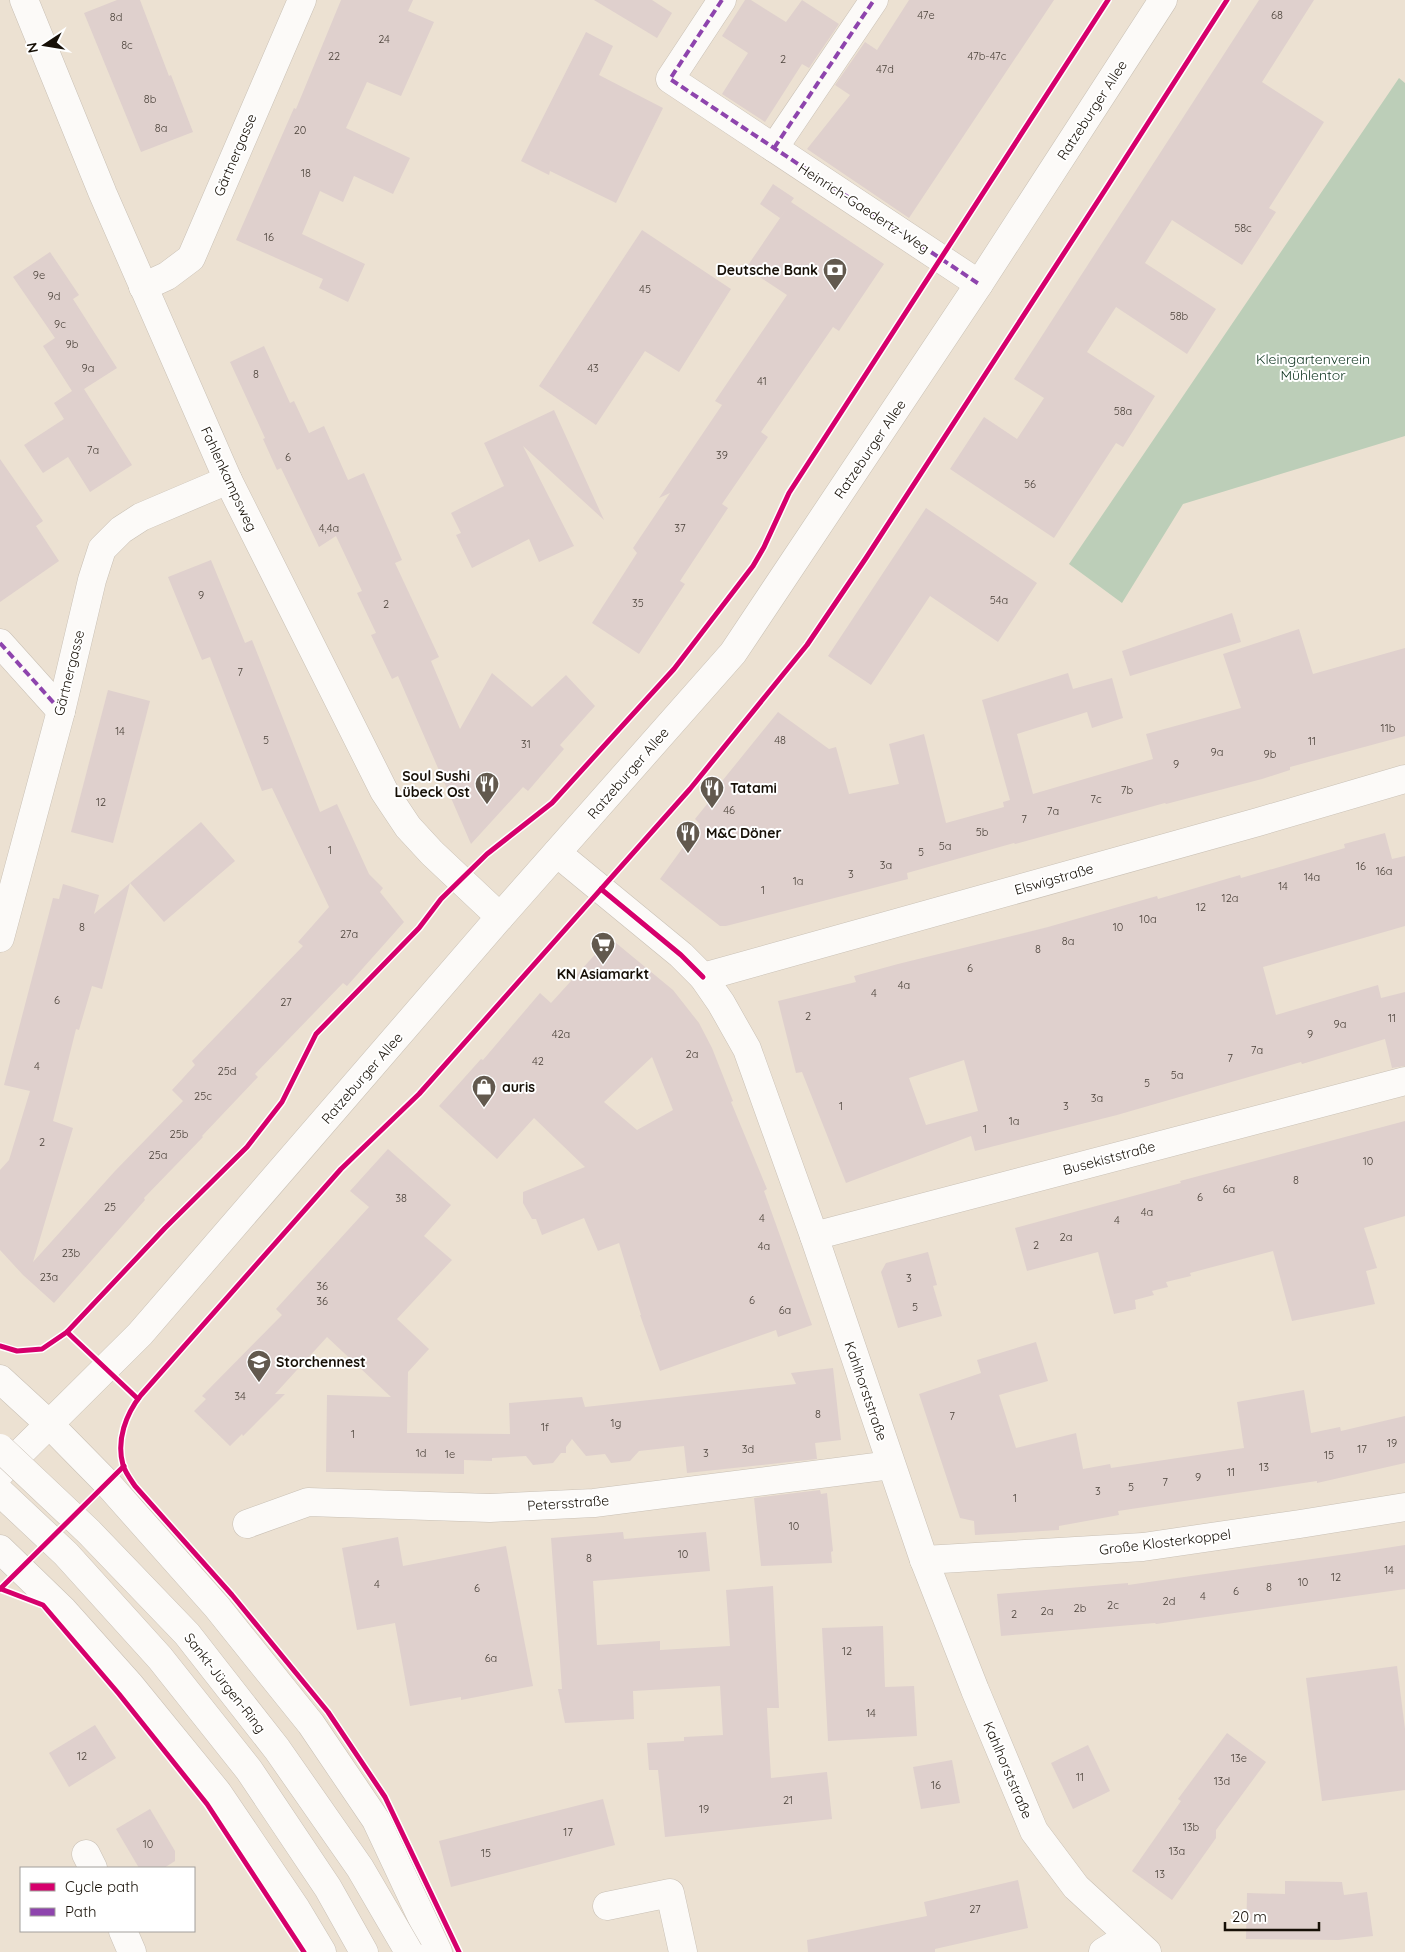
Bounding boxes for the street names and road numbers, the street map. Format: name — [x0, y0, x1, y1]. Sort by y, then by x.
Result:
street label: Ratzeburger Allee — [1053, 57, 1131, 163]
street label: Gärtnergasse — [210, 111, 260, 199]
street label: Heinrich-Gaedertz-Weg — [795, 159, 933, 257]
street label: Ratzeburger Allee — [830, 396, 910, 502]
street label: Fahlenkampsweg — [197, 424, 261, 534]
street label: Gärtnergasse — [50, 628, 88, 718]
street label: Ratzeburger Allee — [583, 723, 673, 823]
street label: Elswigstraße — [1012, 859, 1096, 899]
street label: Ratzeburger Allee — [317, 1028, 407, 1128]
street label: Busekiststraße — [1061, 1137, 1157, 1179]
street label: Kahlhorststraße — [841, 1339, 891, 1443]
street label: Petersstraße — [526, 1491, 610, 1515]
street label: Große Klosterkoppel — [1098, 1525, 1232, 1559]
street label: Sankt-Jürgen-Ring — [180, 1629, 270, 1737]
street label: Kahlhorststraße — [979, 1719, 1037, 1821]

